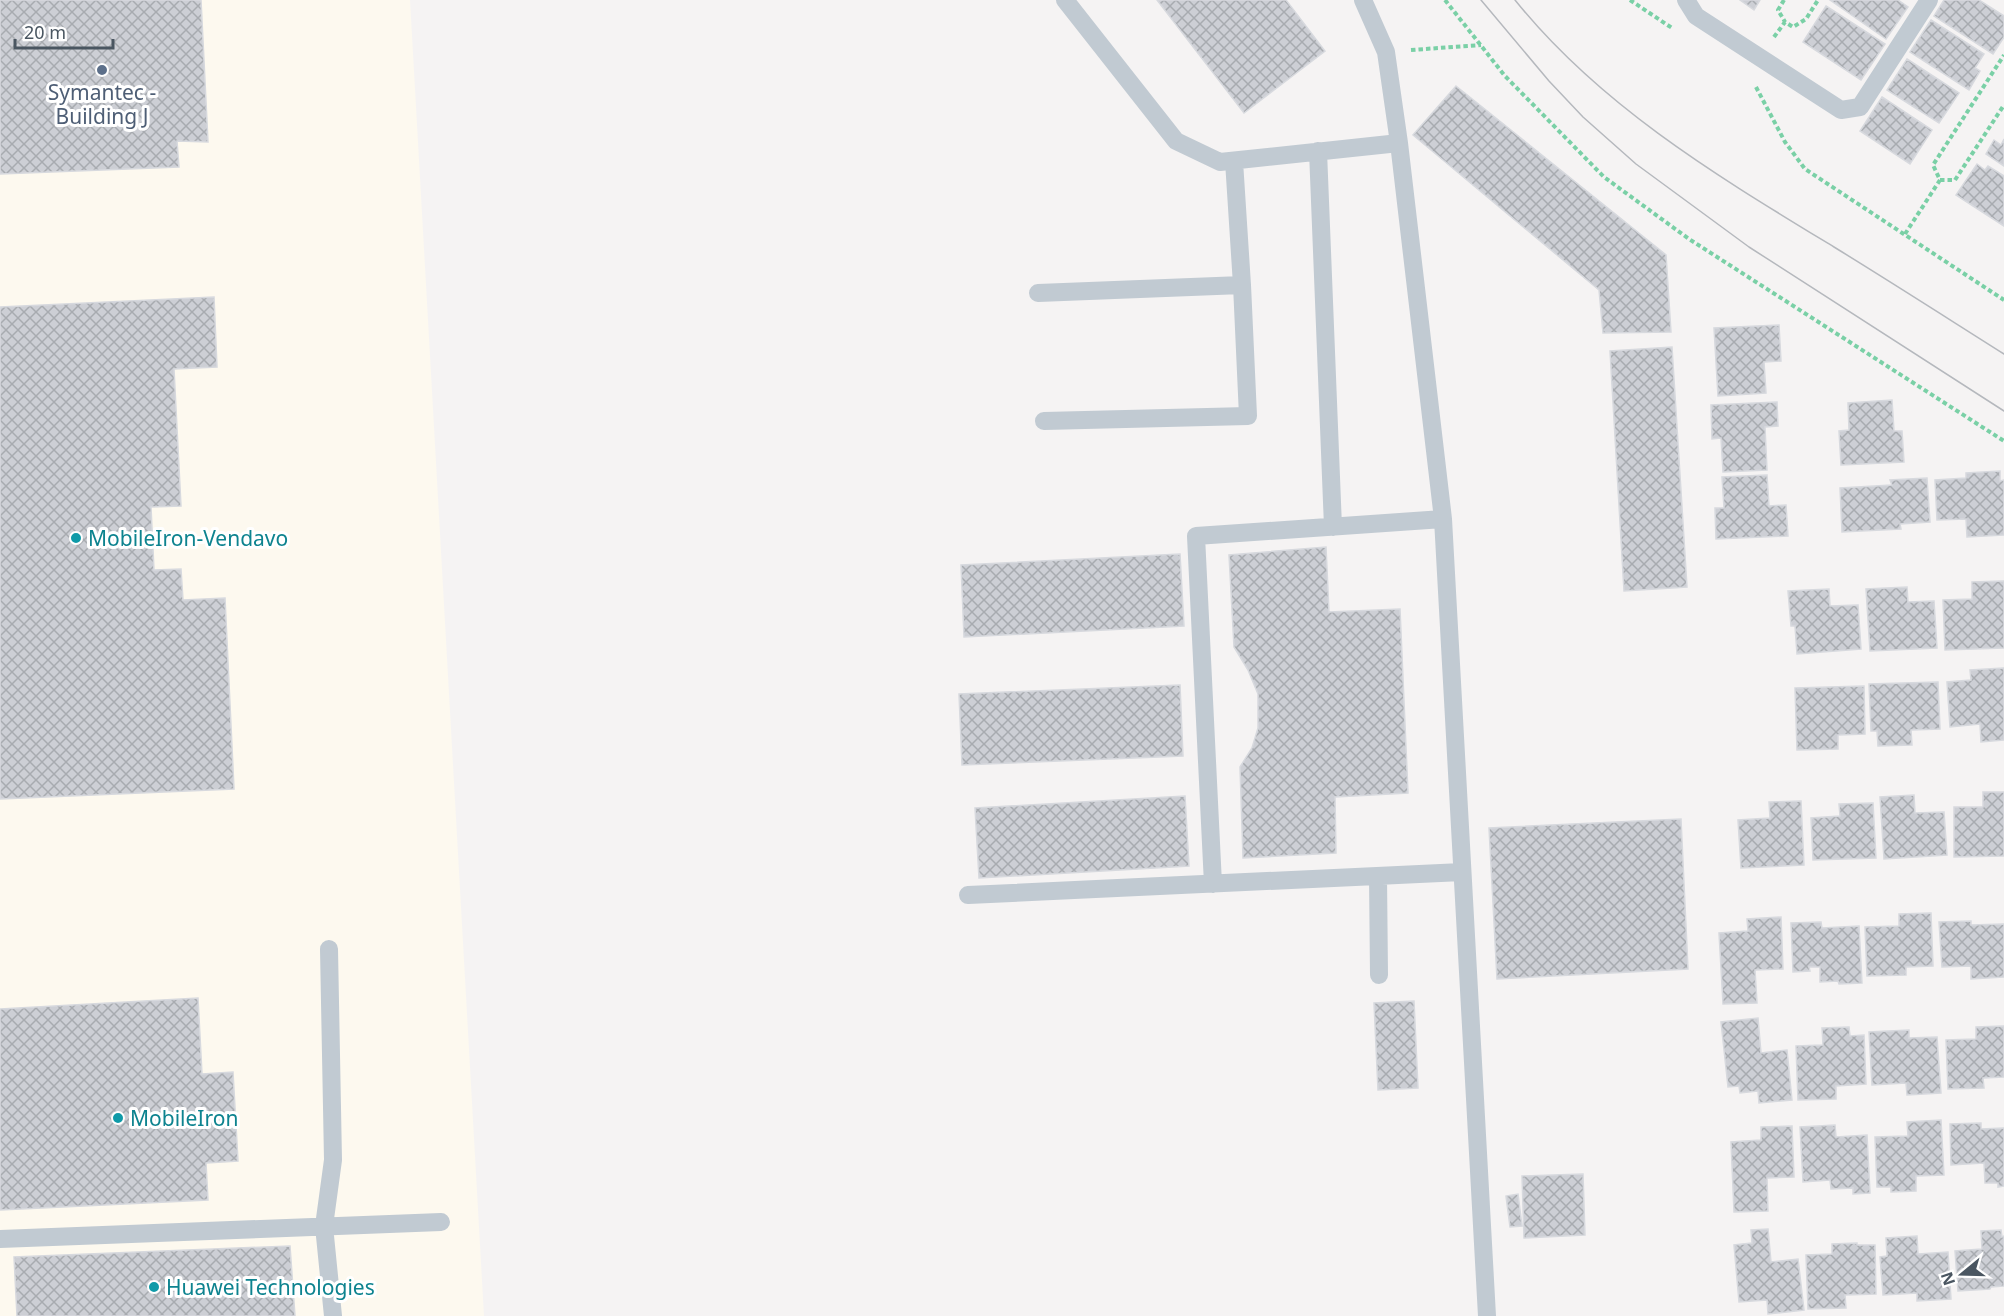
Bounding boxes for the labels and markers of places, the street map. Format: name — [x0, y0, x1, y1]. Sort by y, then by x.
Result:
marker: Symantec - Building J — [95, 63, 109, 77]
place label: Symantec - Building J — [48, 78, 156, 130]
place label: MobileIron-Vendavo — [88, 524, 288, 552]
marker: MobileIron-Vendavo — [69, 531, 83, 545]
place label: MobileIron — [130, 1104, 238, 1132]
marker: MobileIron — [111, 1111, 125, 1125]
place label: Huawei Technologies — [166, 1273, 375, 1301]
marker: Huawei Technologies — [147, 1280, 161, 1294]

